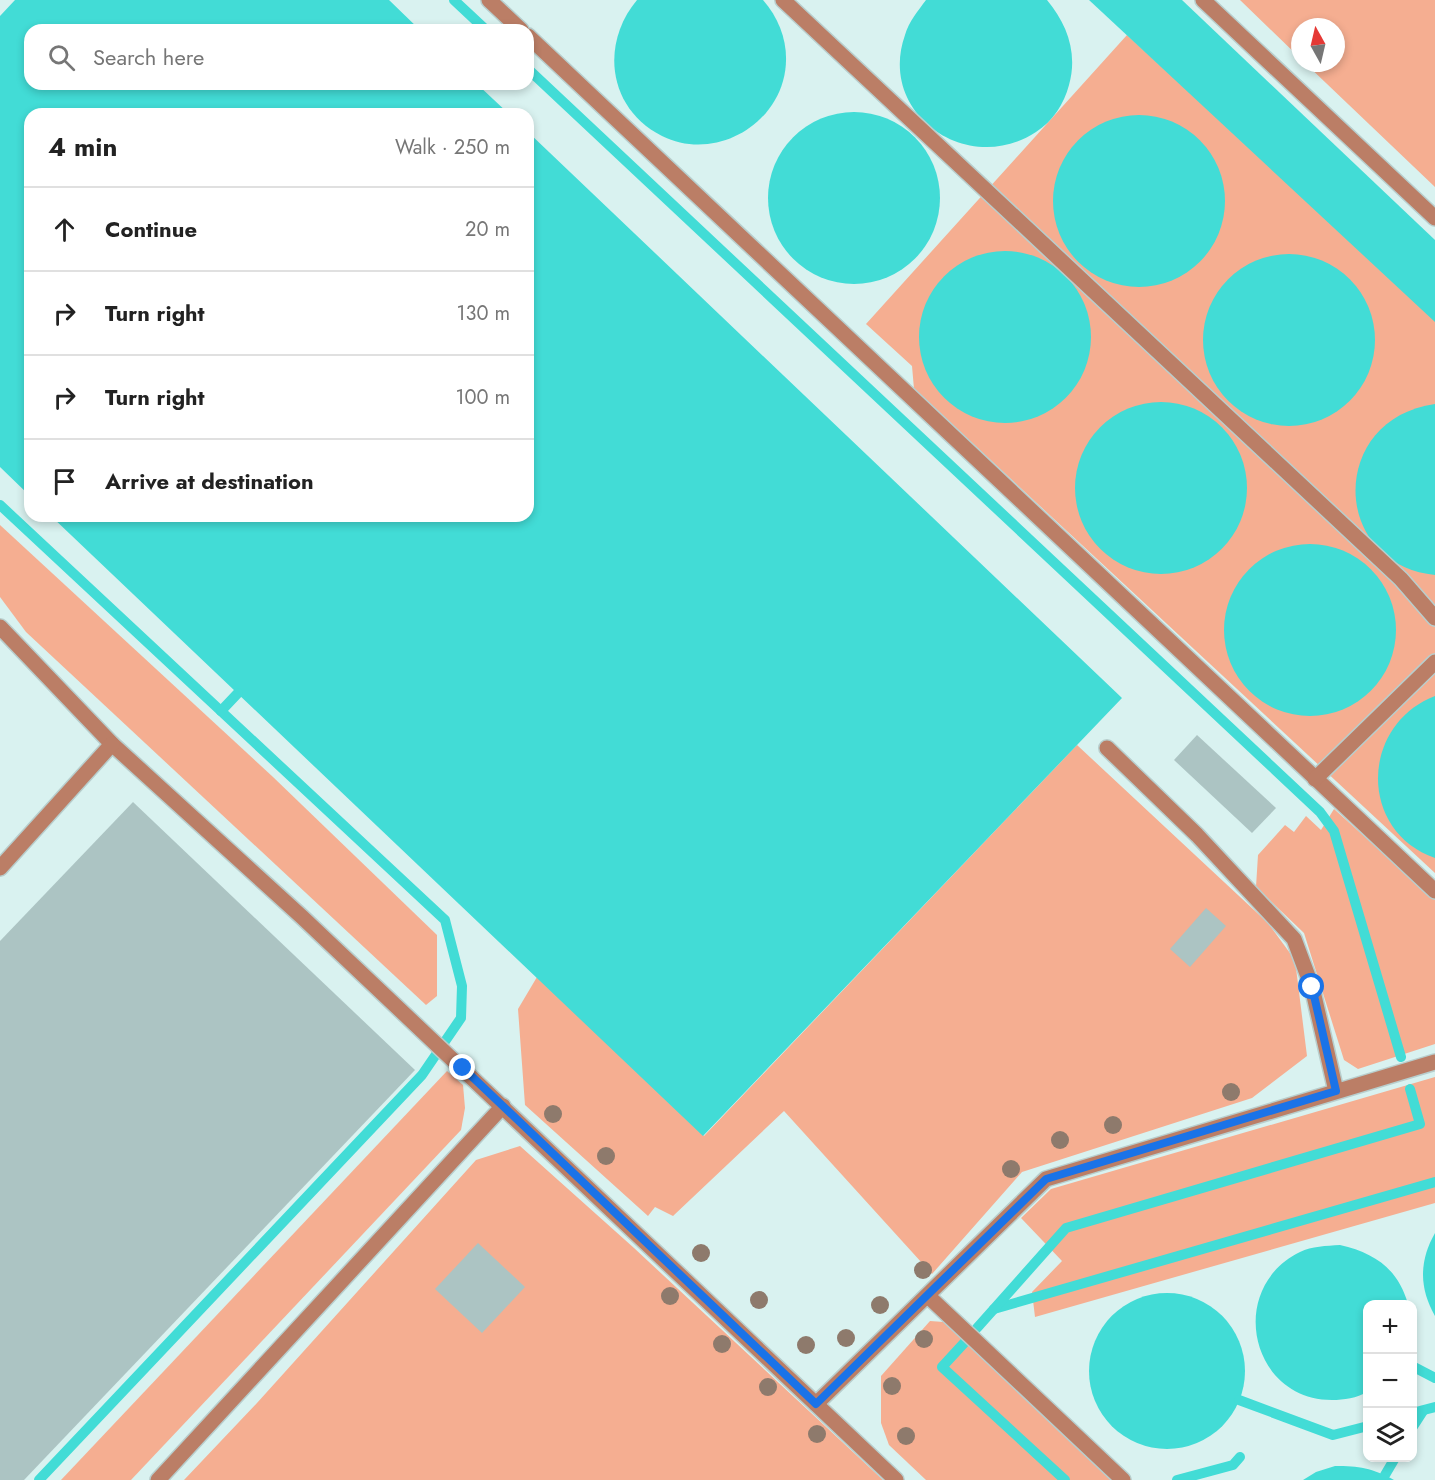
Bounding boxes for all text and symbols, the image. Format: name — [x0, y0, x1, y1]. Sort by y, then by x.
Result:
north arrow — [1291, 18, 1345, 72]
search box — [24, 24, 534, 90]
icon: search — [45, 41, 78, 74]
text: Search here — [93, 41, 204, 73]
text: 4 min — [48, 128, 117, 166]
text: Walk · 250 m — [395, 133, 510, 162]
icon: ahead — [48, 213, 81, 246]
text: Continue — [105, 213, 197, 245]
text: 20 m — [465, 215, 510, 244]
icon: right — [48, 297, 81, 330]
text: Turn right — [105, 297, 205, 329]
text: 130 m — [456, 299, 510, 328]
icon: right — [48, 381, 81, 414]
text: Turn right — [105, 381, 205, 413]
text: 100 m — [455, 383, 510, 412]
icon: arrive — [48, 465, 81, 498]
text: Arrive at destination — [105, 465, 314, 497]
route start — [1298, 973, 1324, 999]
route end — [449, 1054, 475, 1080]
map controls — [1363, 1300, 1417, 1462]
button: + — [1363, 1300, 1417, 1354]
button: − — [1363, 1354, 1417, 1408]
button: layers — [1363, 1408, 1417, 1462]

